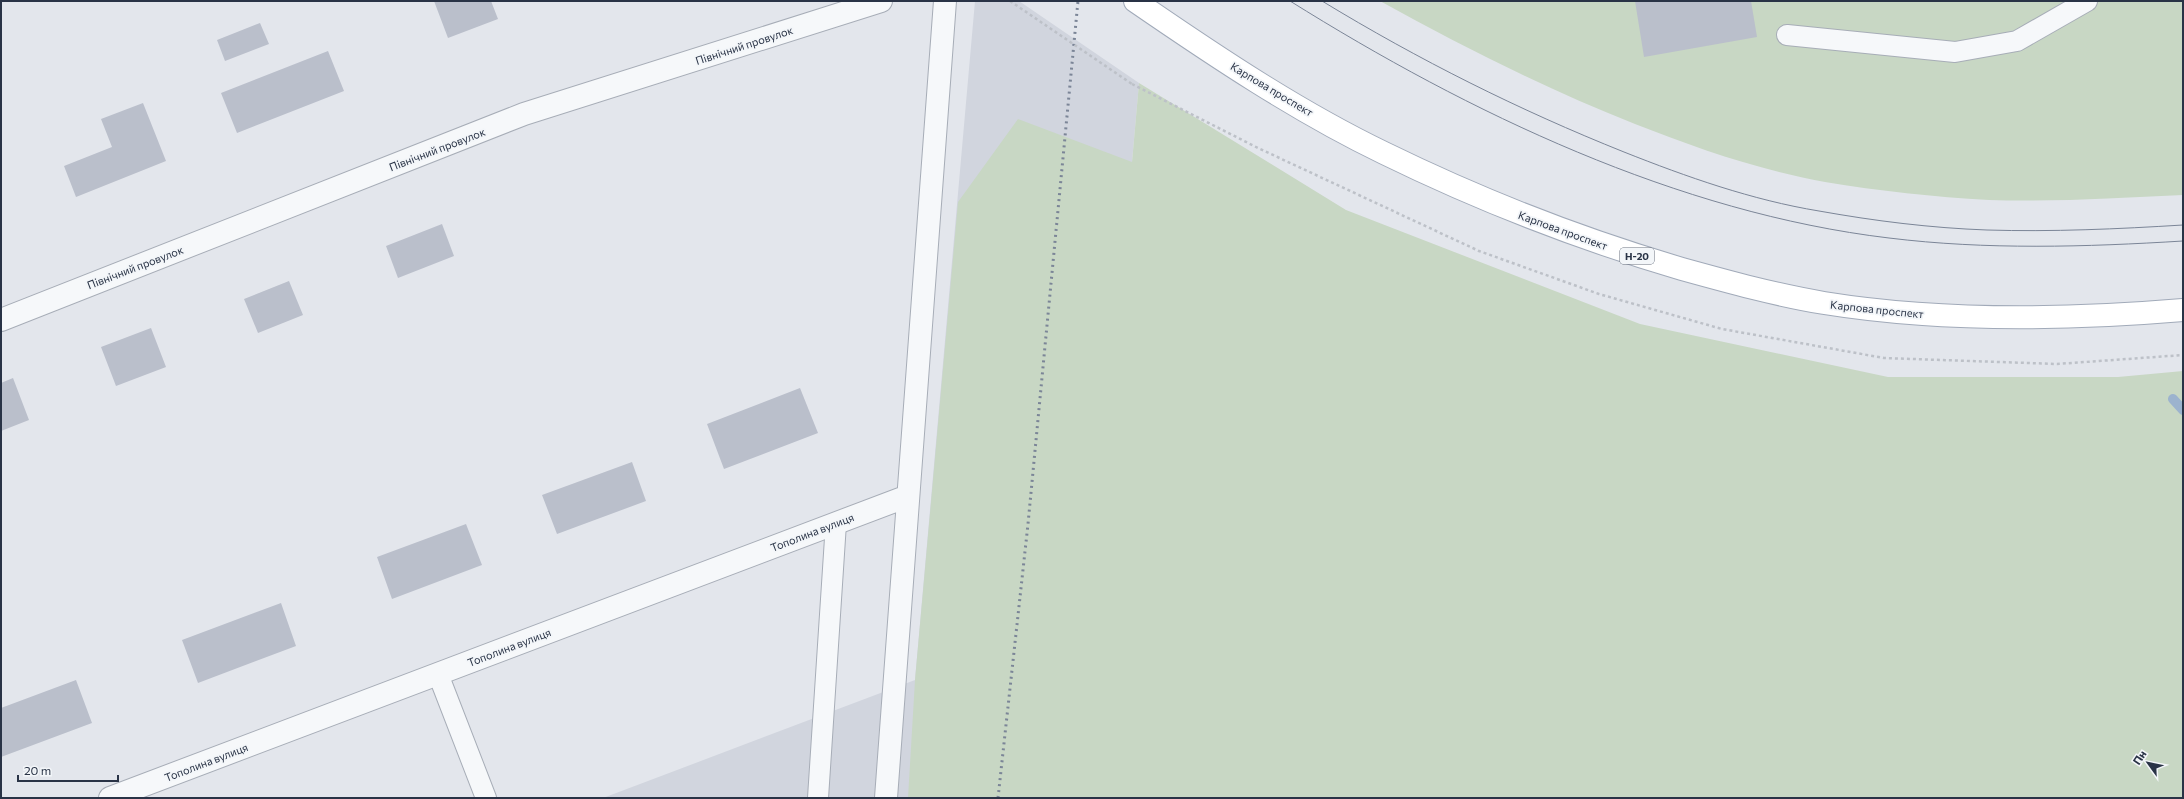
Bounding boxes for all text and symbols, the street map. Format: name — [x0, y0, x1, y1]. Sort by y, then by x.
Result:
street label: Північний провулок — [693, 23, 795, 67]
street label: Карпова проспект — [1228, 59, 1316, 119]
street label: Північний провулок — [387, 125, 487, 173]
street label: Карпова проспект — [1517, 208, 1609, 252]
street label: Північний провулок — [85, 243, 185, 291]
road number: Н-20 — [1620, 248, 1654, 264]
street label: Карпова проспект — [1830, 298, 1924, 320]
street label: Тополина вулиця — [768, 510, 856, 554]
street label: Тополина вулиця — [465, 625, 553, 669]
street label: Тополина вулиця — [162, 740, 250, 784]
north arrow — [2128, 743, 2168, 783]
text: Пн — [2130, 748, 2149, 767]
scale bar — [18, 757, 118, 783]
text: 20 m — [24, 763, 51, 777]

